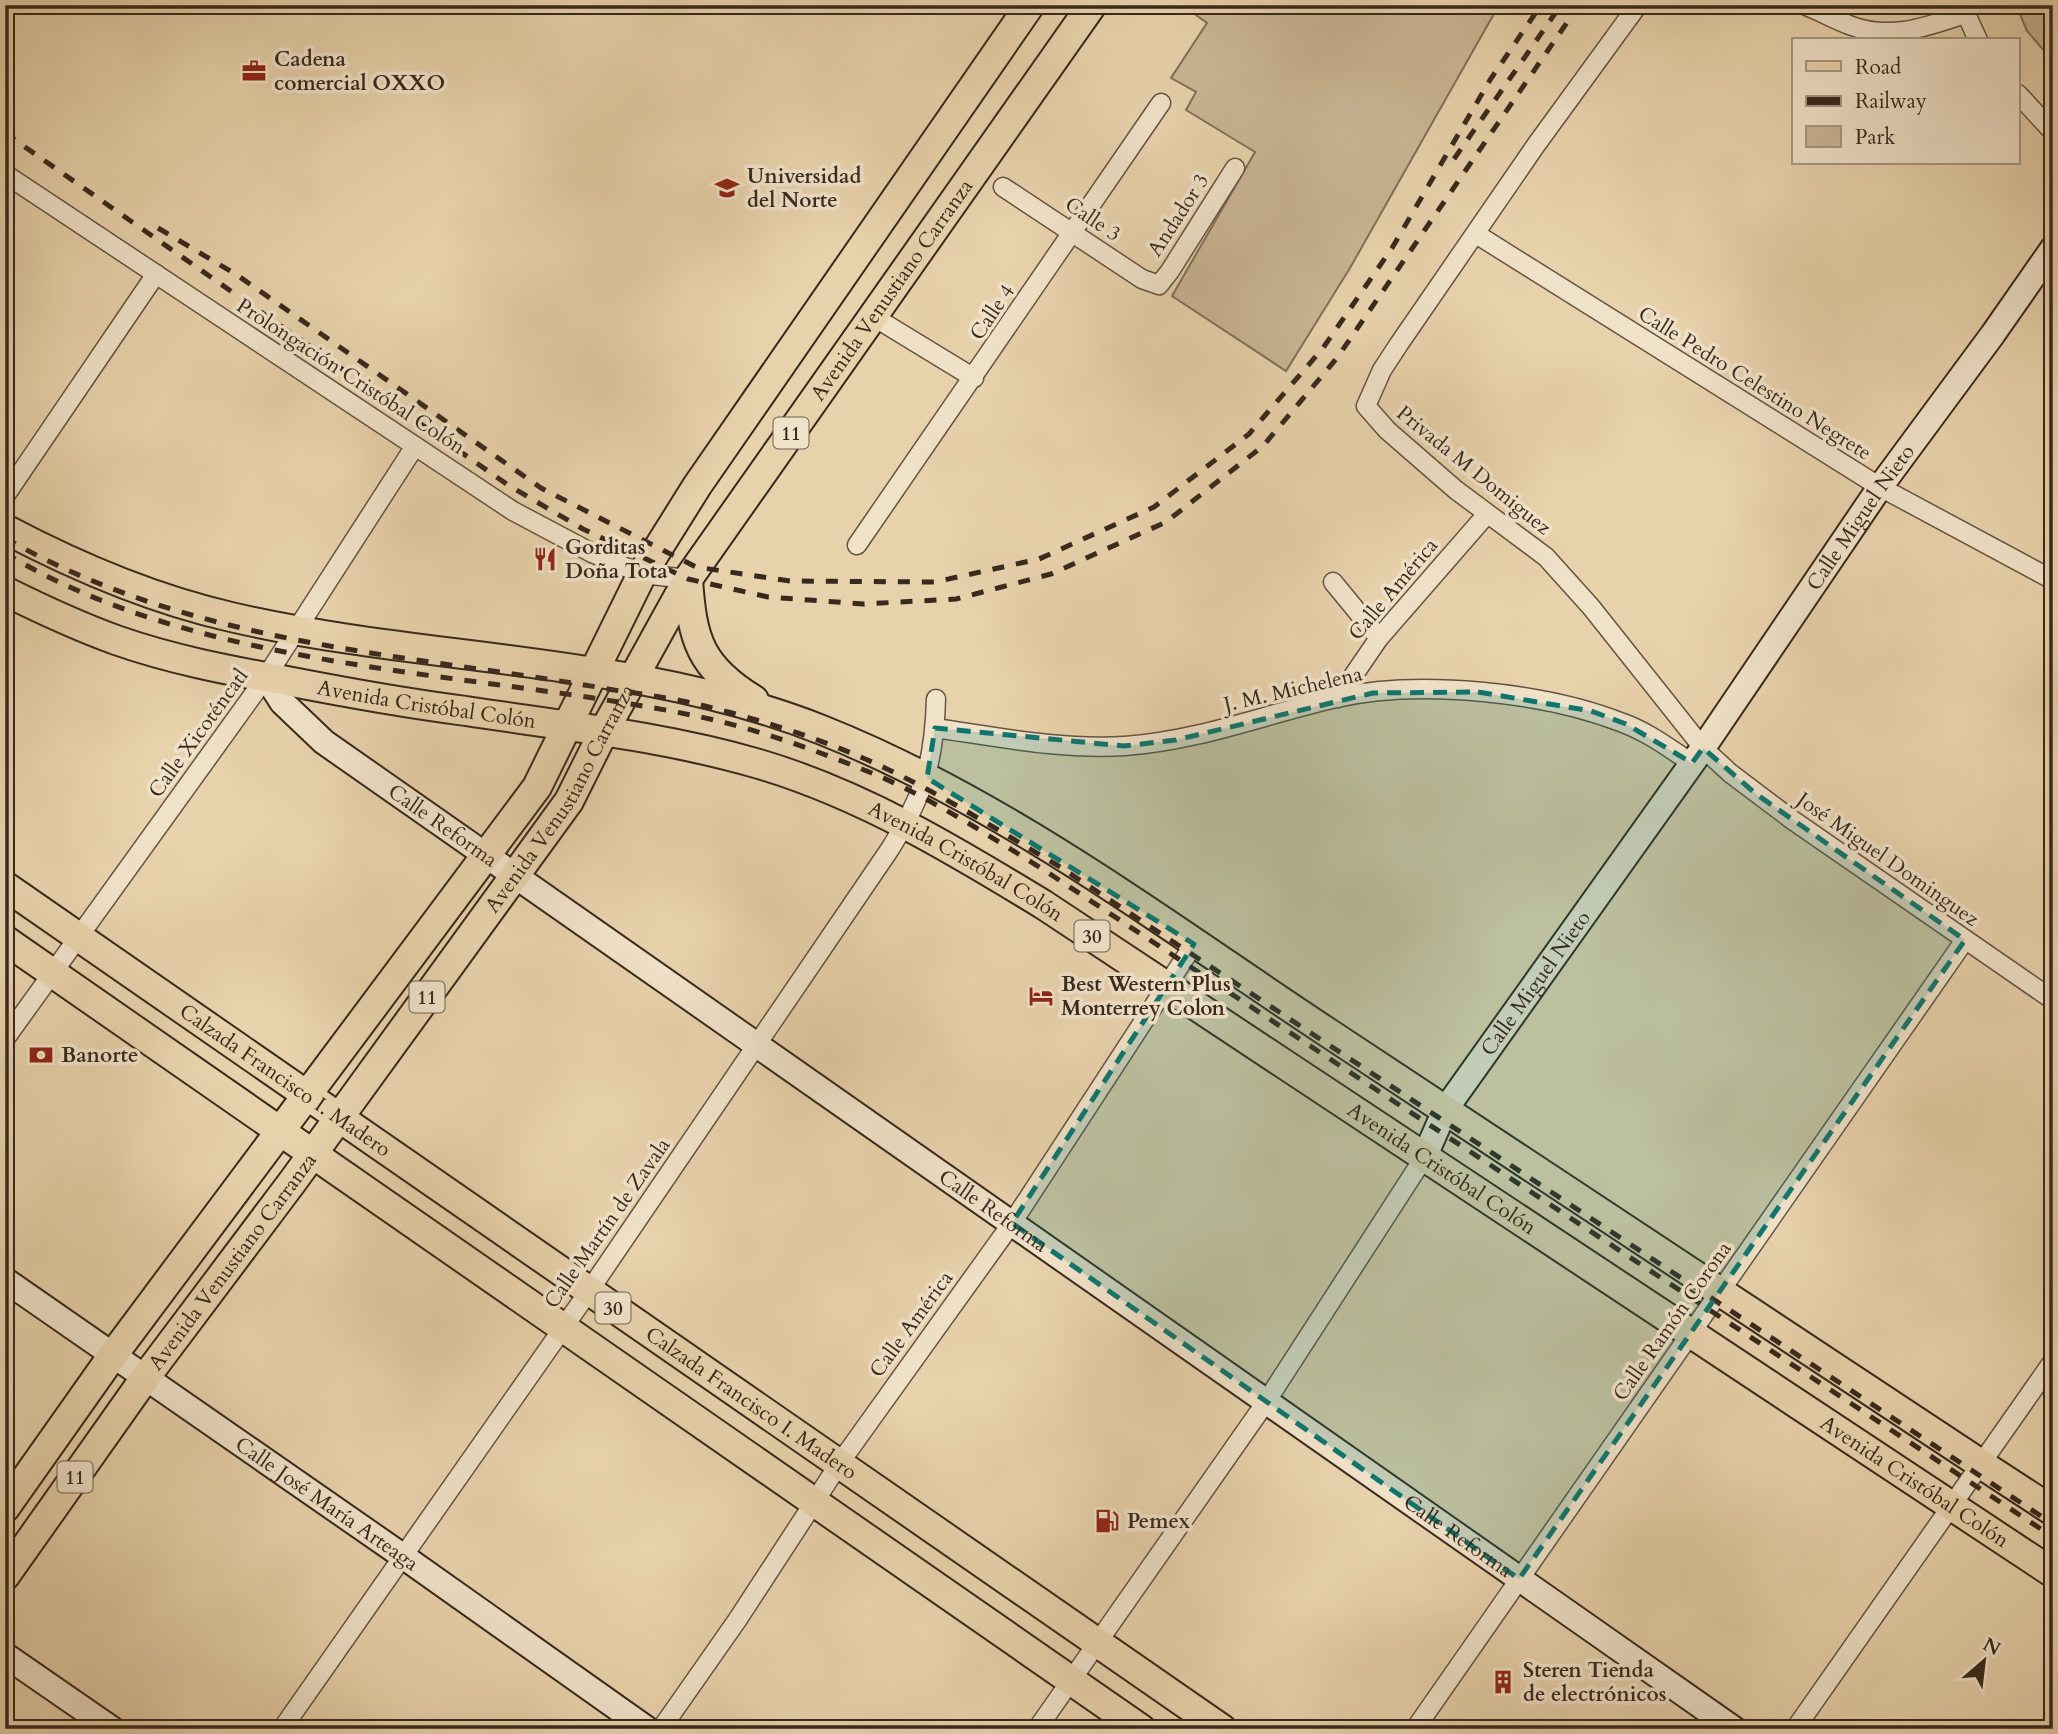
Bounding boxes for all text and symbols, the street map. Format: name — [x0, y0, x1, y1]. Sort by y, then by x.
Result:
legend — [1792, 38, 2020, 164]
place label: Cadena comercial OXXO — [274, 45, 445, 98]
text: Road — [1855, 53, 1901, 82]
office icon: Cadena comercial OXXO — [240, 57, 268, 85]
text: Railway — [1855, 87, 1927, 116]
text: Park — [1855, 123, 1896, 152]
place label: Universidad del Norte — [747, 162, 861, 215]
street label: Andador 3 — [1141, 168, 1216, 262]
school or university icon: Universidad del Norte — [713, 174, 741, 202]
street label: Avenida Venustiano Carranza — [804, 174, 980, 407]
street label: Calle 3 — [1059, 190, 1126, 249]
street label: Calle 4 — [963, 278, 1022, 346]
street label: Prolongación Cristóbal Colón — [231, 291, 471, 461]
street label: Calle Pedro Celestino Negrete — [1632, 300, 1877, 467]
street label: Privada M Domiguez — [1390, 399, 1558, 542]
road number: 11 — [774, 418, 808, 448]
street label: Calle Miguel Nieto — [1800, 439, 1922, 596]
street label: Calle América — [1342, 532, 1445, 647]
place label: Gorditas Doña Tota — [565, 533, 668, 586]
restaurant icon: Gorditas Doña Tota — [531, 545, 559, 573]
street label: J. M. Michelena — [1218, 659, 1365, 720]
street label: Calle Xicoténcatl — [142, 663, 255, 804]
street label: Avenida Cristóbal Colón — [315, 673, 538, 736]
street label: Avenida Venustiano Carranza — [478, 679, 642, 919]
street label: Calle Reforma — [382, 777, 503, 874]
street label: José Miguel Dominguez — [1788, 784, 1985, 934]
street label: Avenida Cristóbal Colón — [863, 794, 1069, 929]
street label: Calle Miguel Nieto — [1474, 905, 1598, 1062]
road number: 30 — [1074, 920, 1110, 952]
place label: Best Western Plus Monterrey Colon — [1061, 970, 1231, 1023]
road number: 11 — [410, 981, 444, 1012]
hotel icon: Best Western Plus Monterrey Colon — [1027, 982, 1055, 1010]
street label: Calzada Francisco I. Madero — [173, 997, 397, 1164]
bank icon: Banorte — [27, 1041, 55, 1069]
place label: Banorte — [61, 1041, 138, 1070]
street label: Avenida Cristóbal Colón — [1341, 1096, 1542, 1242]
street label: Calle Martín de Zavala — [538, 1132, 677, 1314]
street label: Avenida Venustiano Carranza — [142, 1147, 324, 1377]
street label: Calle Reforma — [933, 1163, 1054, 1260]
street label: Calle Ramón Corona — [1606, 1236, 1738, 1407]
street label: Calle América — [863, 1265, 960, 1384]
road number: 30 — [596, 1292, 630, 1324]
street label: Calzada Francisco I. Madero — [640, 1320, 863, 1487]
street label: Avenida Cristóbal Colón — [1814, 1409, 2015, 1555]
street label: Calle José María Arteaga — [229, 1430, 424, 1578]
road number: 11 — [57, 1462, 92, 1492]
street label: Calle Reforma — [1397, 1488, 1518, 1585]
fuel station icon: Pemex — [1093, 1507, 1121, 1535]
place label: Pemex — [1127, 1507, 1191, 1536]
north arrow — [1950, 1626, 2020, 1696]
text: N — [1978, 1632, 2005, 1662]
place label: Steren Tienda de electrónicos — [1523, 1656, 1667, 1709]
building icon: Steren Tienda de electrónicos — [1489, 1668, 1517, 1696]

